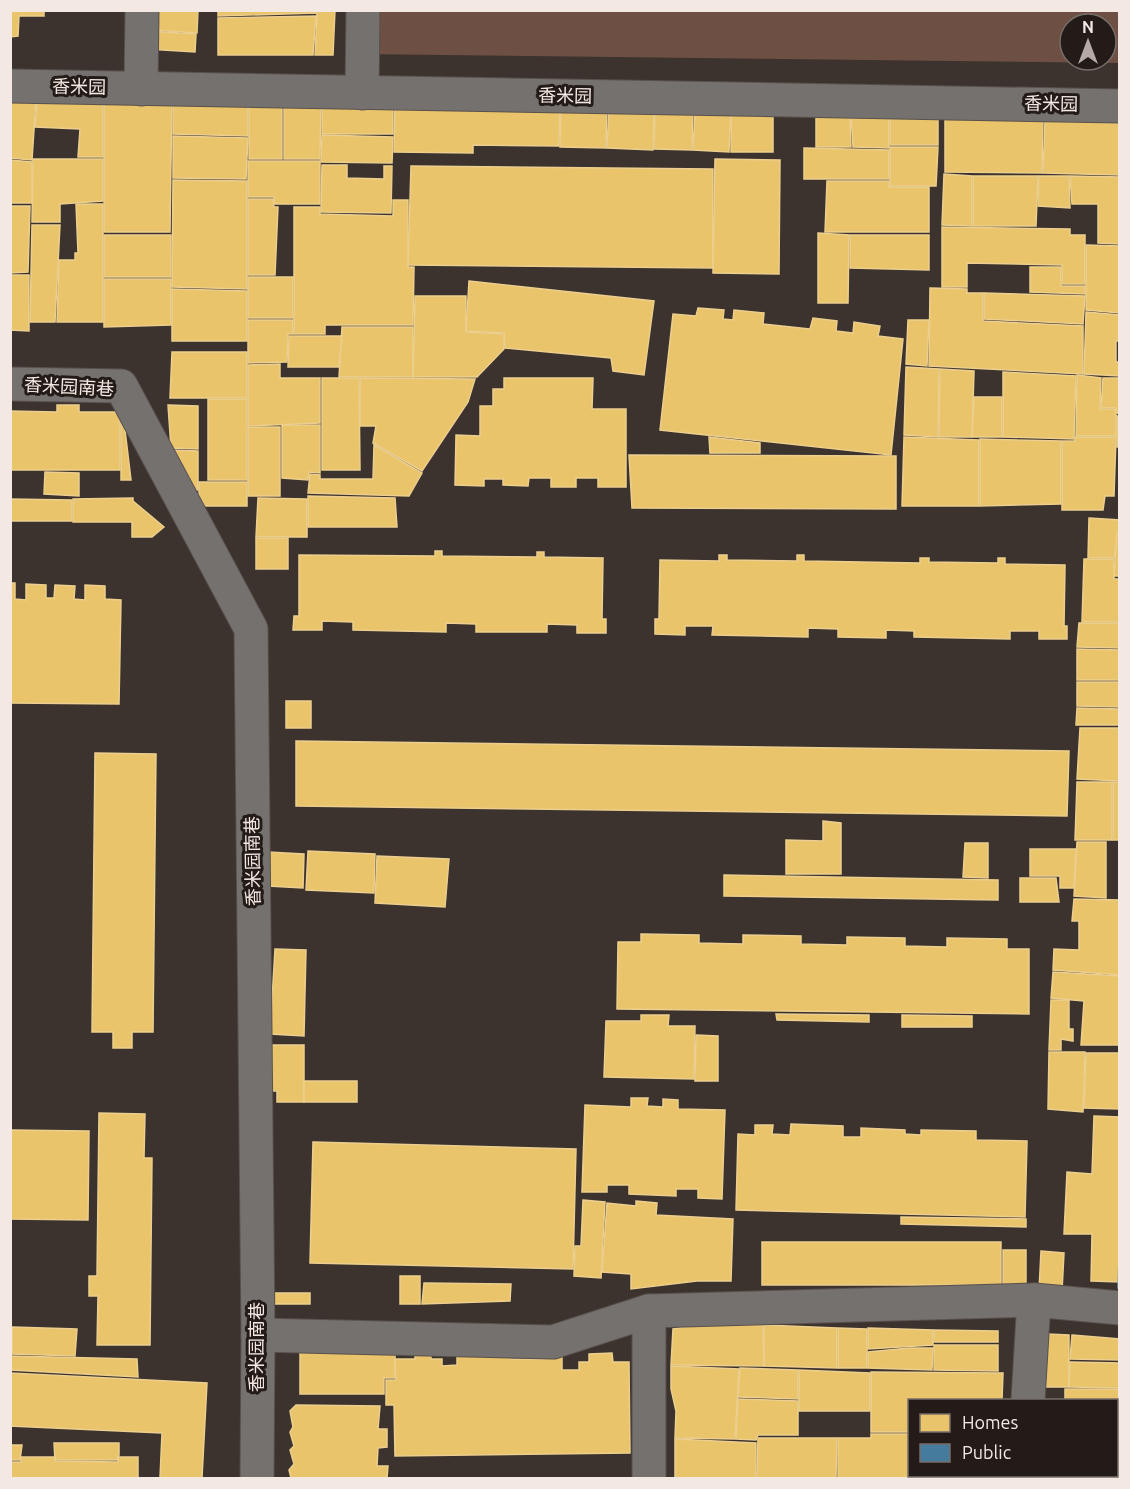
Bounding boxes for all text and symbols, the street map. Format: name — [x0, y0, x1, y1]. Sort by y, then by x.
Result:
north arrow — [1058, 12, 1118, 72]
text: N — [1082, 18, 1094, 36]
street label: 香米园 — [52, 76, 106, 96]
street label: 香米园 — [538, 85, 592, 105]
street label: 香米园 — [1024, 93, 1078, 113]
street label: 香米园南巷 — [24, 374, 115, 398]
street label: 香米园南巷 — [241, 816, 263, 906]
street label: 香米园南巷 — [246, 1302, 266, 1392]
legend — [908, 1399, 1118, 1477]
text: Homes — [962, 1412, 1019, 1432]
text: Public — [962, 1442, 1011, 1462]

